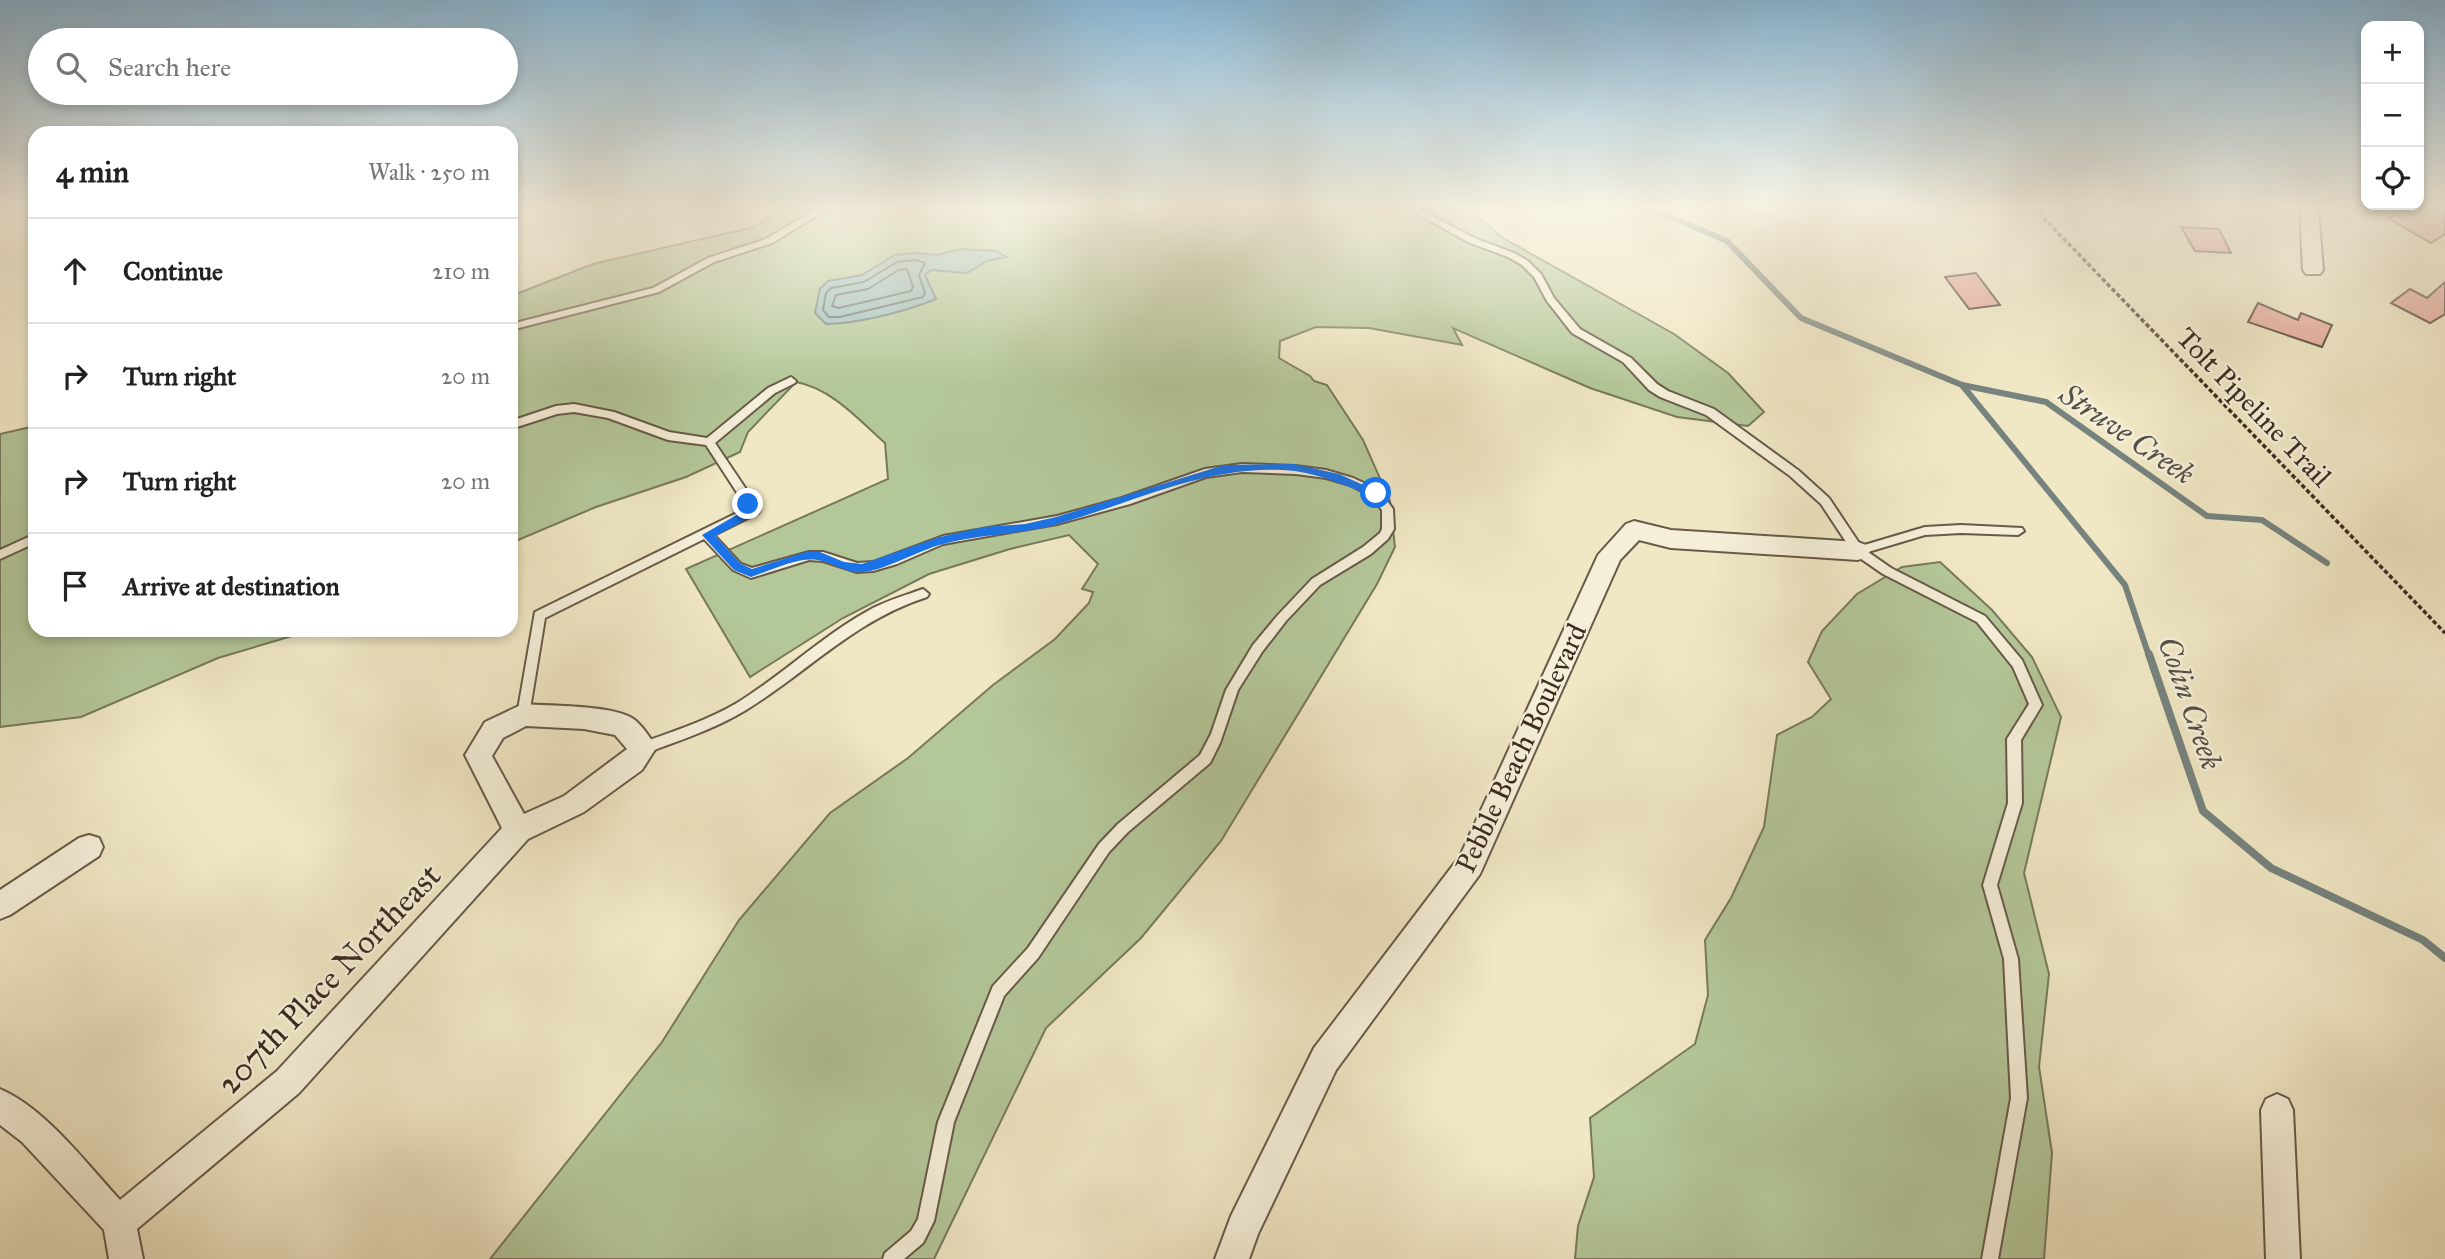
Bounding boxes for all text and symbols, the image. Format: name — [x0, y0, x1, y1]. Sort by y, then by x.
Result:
map controls — [2361, 21, 2424, 210]
button: + — [2361, 21, 2424, 84]
search box — [28, 28, 518, 105]
icon: search — [52, 48, 90, 86]
text: Search here — [108, 51, 231, 83]
button: − — [2361, 84, 2424, 147]
button: locate — [2361, 147, 2424, 210]
text: 4 min — [56, 154, 129, 190]
text: Walk · 250 m — [368, 158, 490, 186]
icon: ahead — [56, 252, 94, 290]
text: Continue — [123, 255, 223, 287]
text: 210 m — [432, 257, 490, 285]
street label: Tolt Pipeline Trail — [2169, 320, 2339, 494]
icon: right — [56, 357, 94, 395]
text: Turn right — [123, 360, 236, 392]
text: 20 m — [441, 362, 490, 390]
water label: Struve Creek — [2052, 375, 2201, 492]
icon: right — [56, 462, 94, 500]
text: Turn right — [123, 465, 236, 497]
text: 20 m — [441, 467, 490, 495]
route start — [1360, 477, 1391, 508]
route end — [732, 488, 763, 519]
icon: arrive — [56, 567, 94, 605]
text: Arrive at destination — [123, 570, 340, 602]
street label: Pebble Beach Boulevard — [1448, 618, 1594, 878]
water label: Colin Creek — [2151, 632, 2229, 774]
street label: 207th Place Northeast — [209, 855, 449, 1102]

